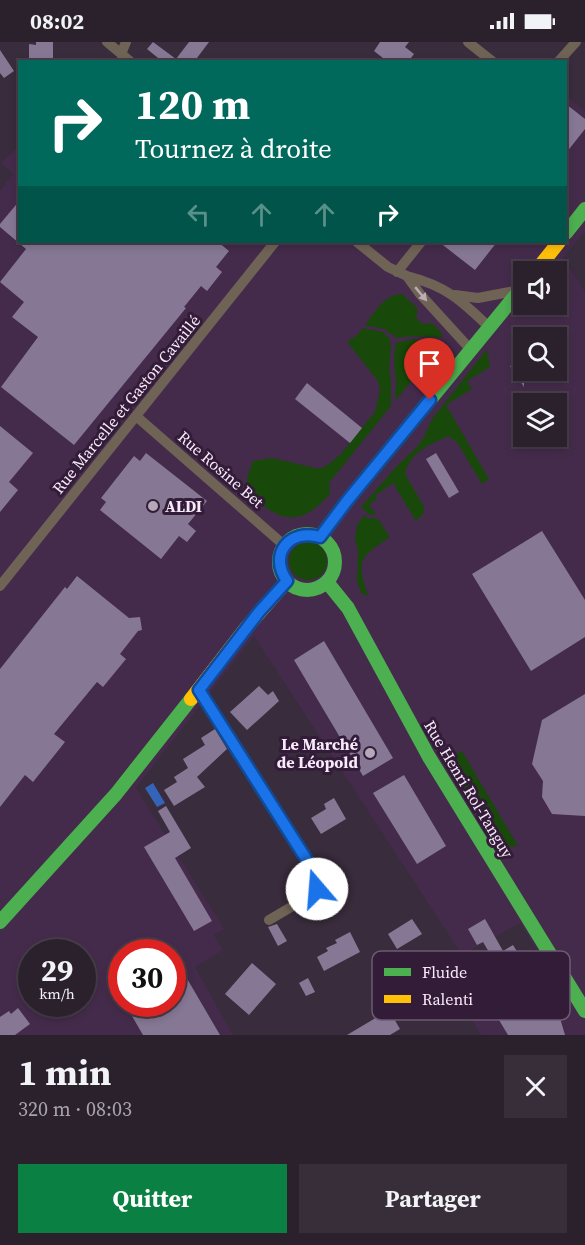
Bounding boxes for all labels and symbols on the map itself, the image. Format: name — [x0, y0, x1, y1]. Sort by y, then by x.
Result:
one-way arrow — [414, 286, 427, 301]
street label: Rue Marcelle et Gaston Cavaillé — [47, 310, 205, 498]
pin — [404, 338, 455, 400]
street label: Rue Rosine Bet — [173, 426, 269, 513]
place label: ALDI — [165, 495, 202, 517]
marker: ALDI — [146, 499, 160, 513]
street label: Rue Henri Rol-Tanguy — [419, 716, 519, 863]
place label: Le Marché de Léopold — [277, 733, 358, 773]
marker: Le Marché de Léopold — [363, 746, 377, 760]
position arrow — [285, 857, 349, 921]
speed limit sign: 30 — [108, 939, 186, 1017]
legend — [372, 951, 570, 1020]
text: Fluide — [422, 961, 467, 983]
text: Ralenti — [422, 988, 473, 1010]

